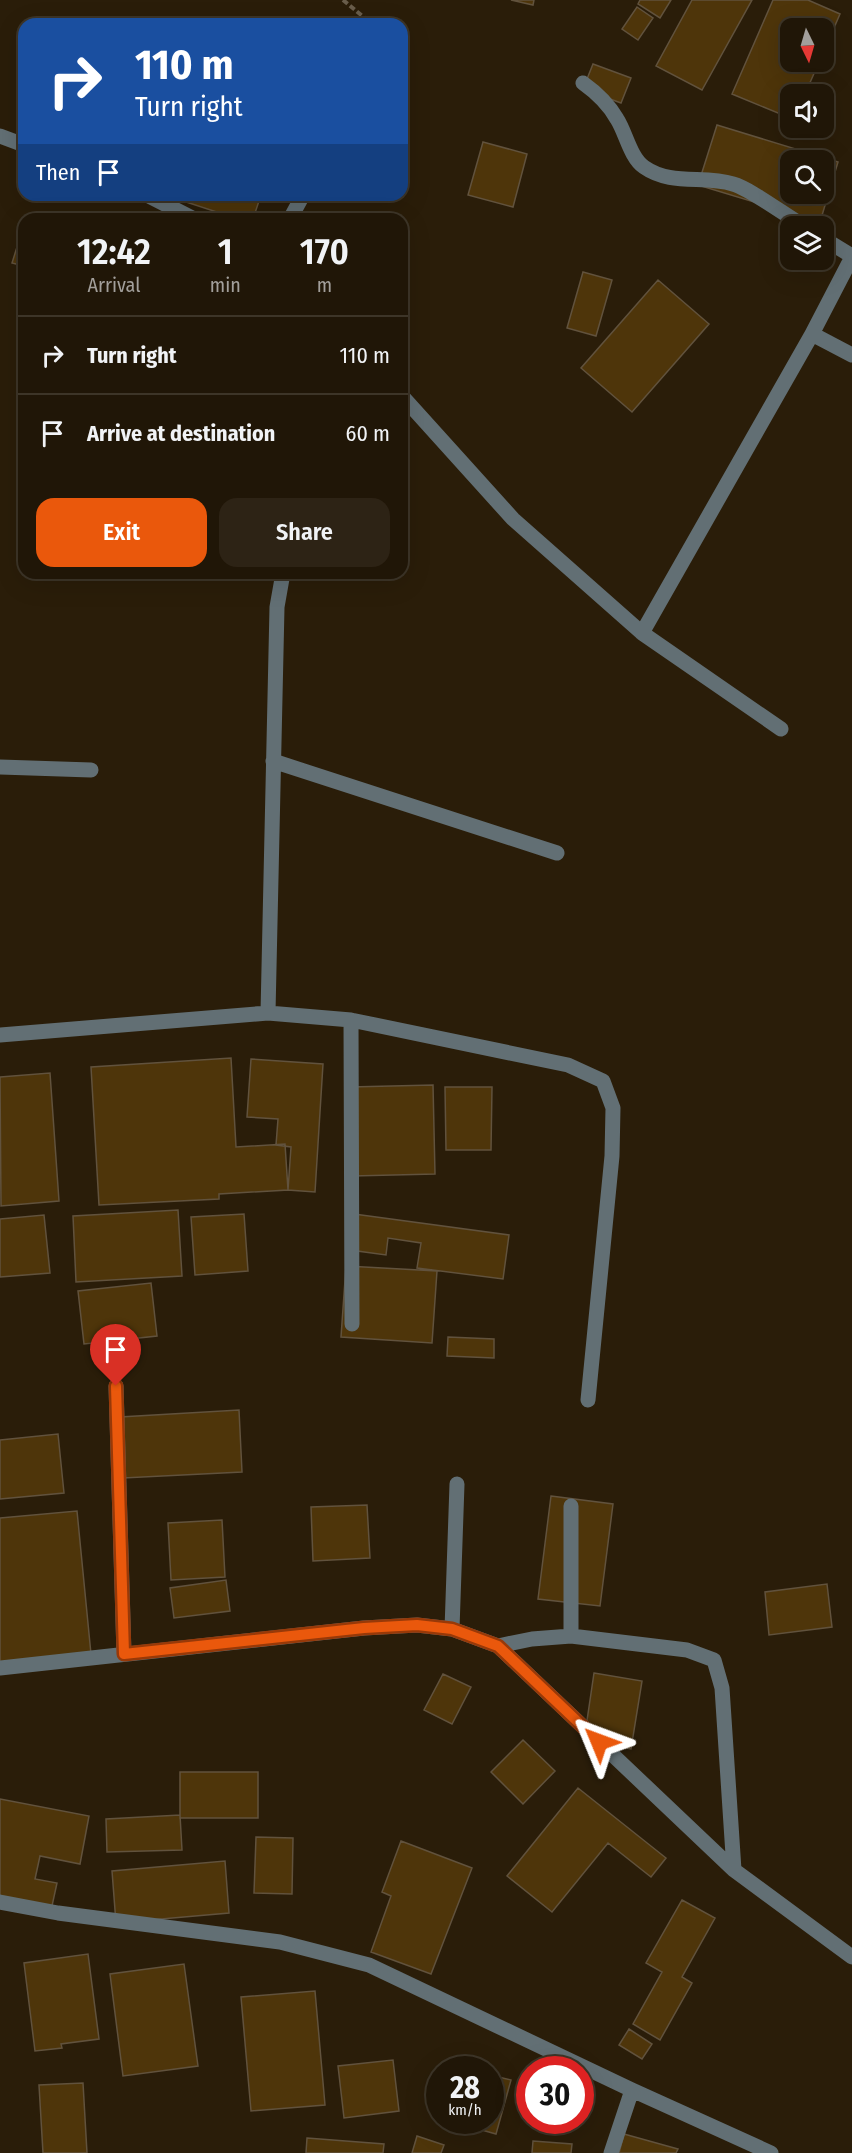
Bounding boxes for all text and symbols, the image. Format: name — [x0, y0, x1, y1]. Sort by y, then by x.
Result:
north arrow — [780, 18, 834, 72]
map controls — [780, 18, 834, 270]
text: 110 m — [135, 40, 234, 90]
icon: right — [36, 42, 114, 120]
button: sound — [780, 84, 834, 138]
text: Turn right — [135, 91, 243, 123]
button: search — [780, 150, 834, 204]
icon: arrive — [92, 156, 125, 189]
text: Then — [36, 159, 80, 186]
button: layers — [780, 216, 834, 270]
text: 12:42 — [77, 230, 151, 274]
text: 1 — [218, 230, 233, 274]
text: 170 — [300, 230, 349, 274]
text: Arrival — [87, 273, 140, 297]
text: min — [210, 273, 241, 297]
text: m — [317, 273, 332, 297]
icon: right — [36, 339, 69, 372]
text: Turn right — [87, 342, 176, 369]
text: 110 m — [340, 342, 390, 369]
icon: arrive — [36, 417, 69, 450]
text: Arrive at destination — [87, 420, 275, 447]
text: 60 m — [346, 420, 390, 447]
button: Exit — [36, 498, 207, 567]
button: Share — [219, 498, 390, 567]
pin — [90, 1324, 141, 1386]
icon: arrive — [99, 1333, 132, 1366]
position arrow — [567, 1710, 631, 1774]
speed limit sign: 30 — [516, 2056, 594, 2134]
text: 28 — [450, 2070, 480, 2106]
text: km/h — [448, 2101, 482, 2119]

